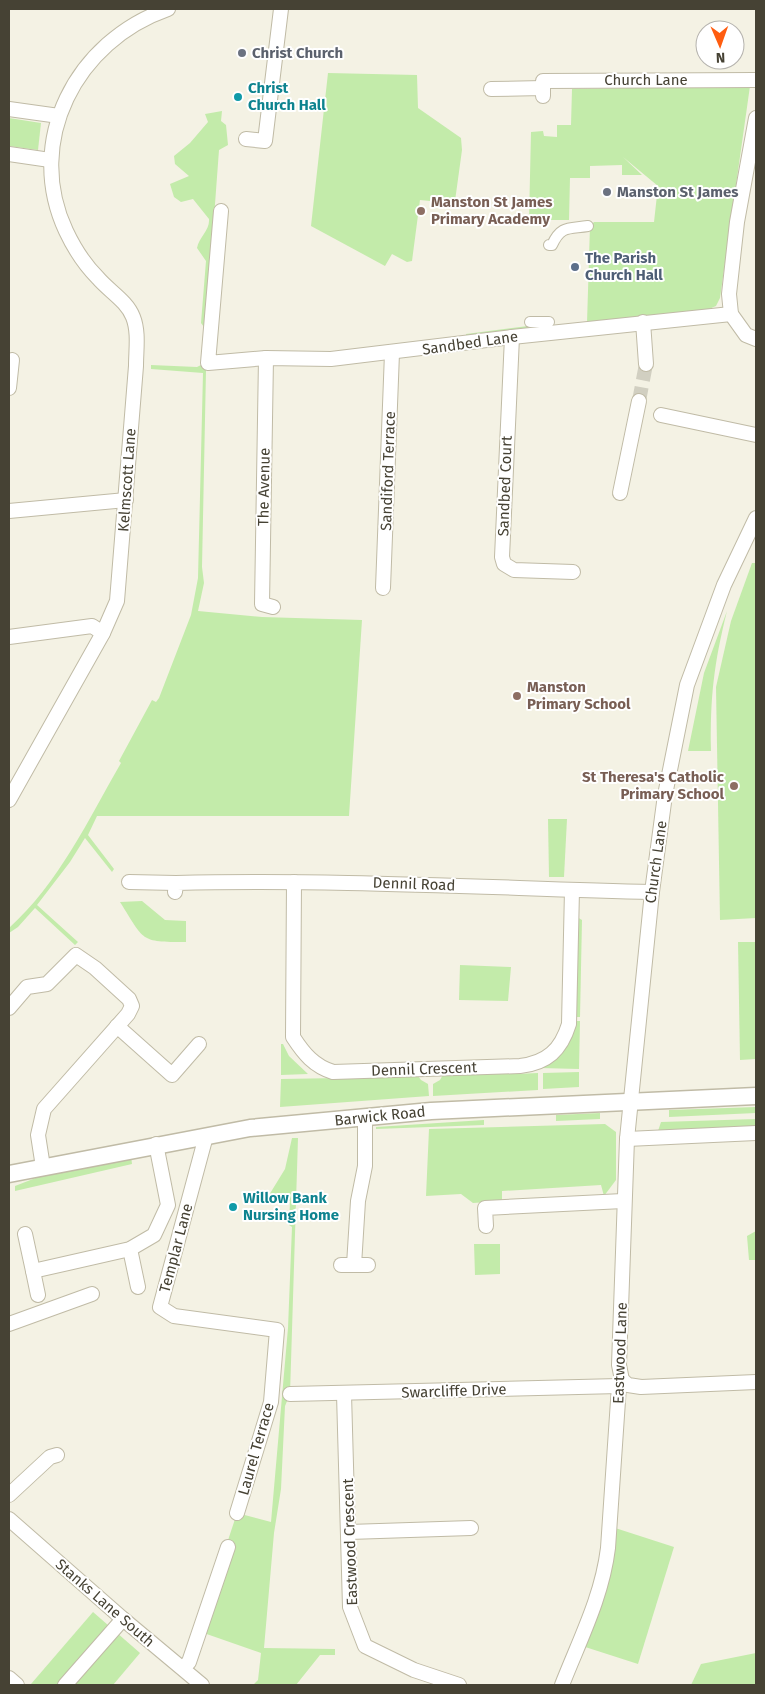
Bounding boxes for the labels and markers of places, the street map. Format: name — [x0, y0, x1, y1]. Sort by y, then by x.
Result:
place label: Christ Church — [252, 44, 343, 62]
marker: Christ Church — [236, 47, 248, 59]
place label: Christ Church Hall — [248, 79, 326, 114]
marker: Christ Church Hall — [232, 91, 244, 103]
place label: Manston St James — [617, 183, 739, 201]
marker: Manston St James — [601, 186, 613, 198]
place label: Manston St James Primary Academy — [431, 193, 553, 228]
marker: Manston St James Primary Academy — [415, 205, 427, 217]
place label: The Parish Church Hall — [585, 249, 663, 284]
marker: The Parish Church Hall — [569, 261, 581, 273]
place label: Manston Primary School — [527, 678, 631, 713]
marker: Manston Primary School — [511, 690, 523, 702]
place label: St Theresa's Catholic Primary School — [582, 768, 725, 803]
marker: St Theresa's Catholic Primary School — [728, 780, 740, 792]
place label: Willow Bank Nursing Home — [243, 1189, 339, 1224]
marker: Willow Bank Nursing Home — [227, 1201, 239, 1213]

